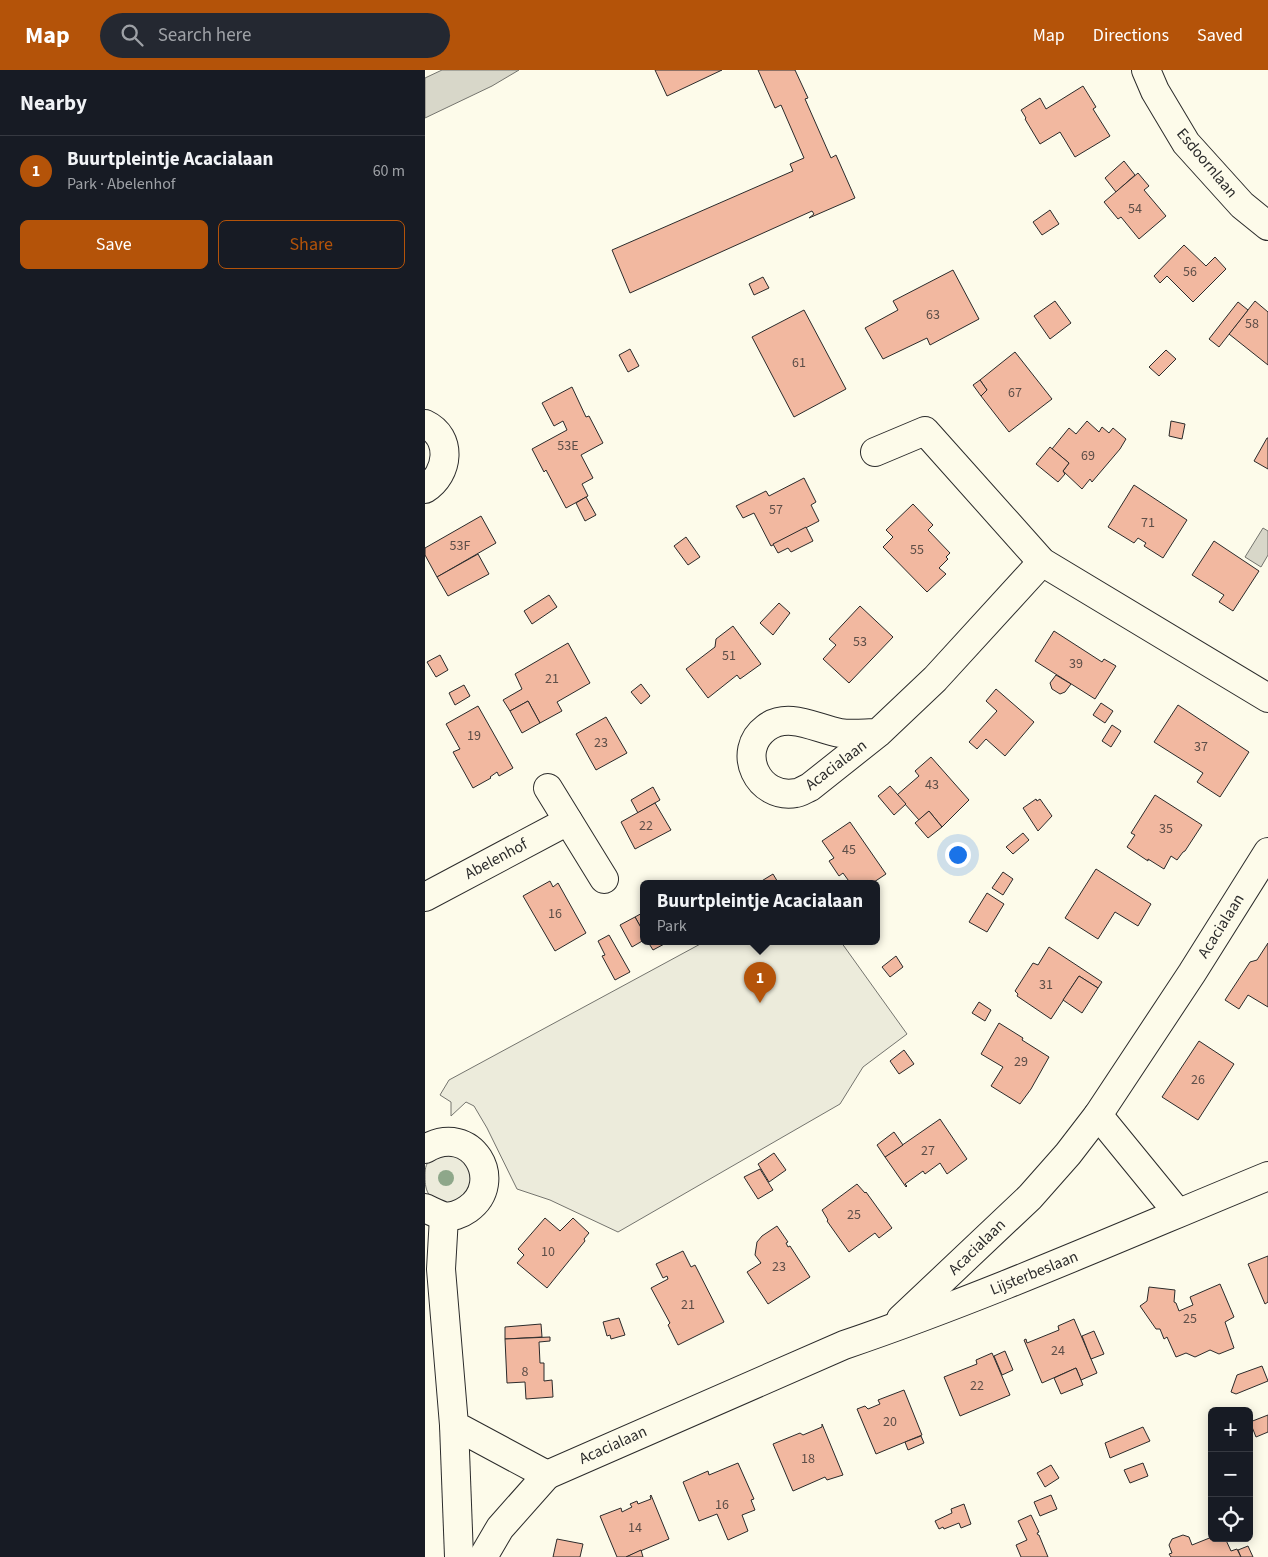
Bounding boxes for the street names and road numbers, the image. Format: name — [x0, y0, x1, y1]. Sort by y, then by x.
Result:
street label: Esdoornlaan — [1171, 124, 1243, 202]
street label: Acacialaan — [801, 735, 871, 795]
street label: Abelenhof — [461, 833, 532, 885]
street label: Acacialaan — [1193, 890, 1249, 962]
street label: Acacialaan — [943, 1214, 1011, 1280]
street label: Lijsterbeslaan — [987, 1245, 1081, 1301]
street label: Acacialaan — [576, 1420, 650, 1470]

